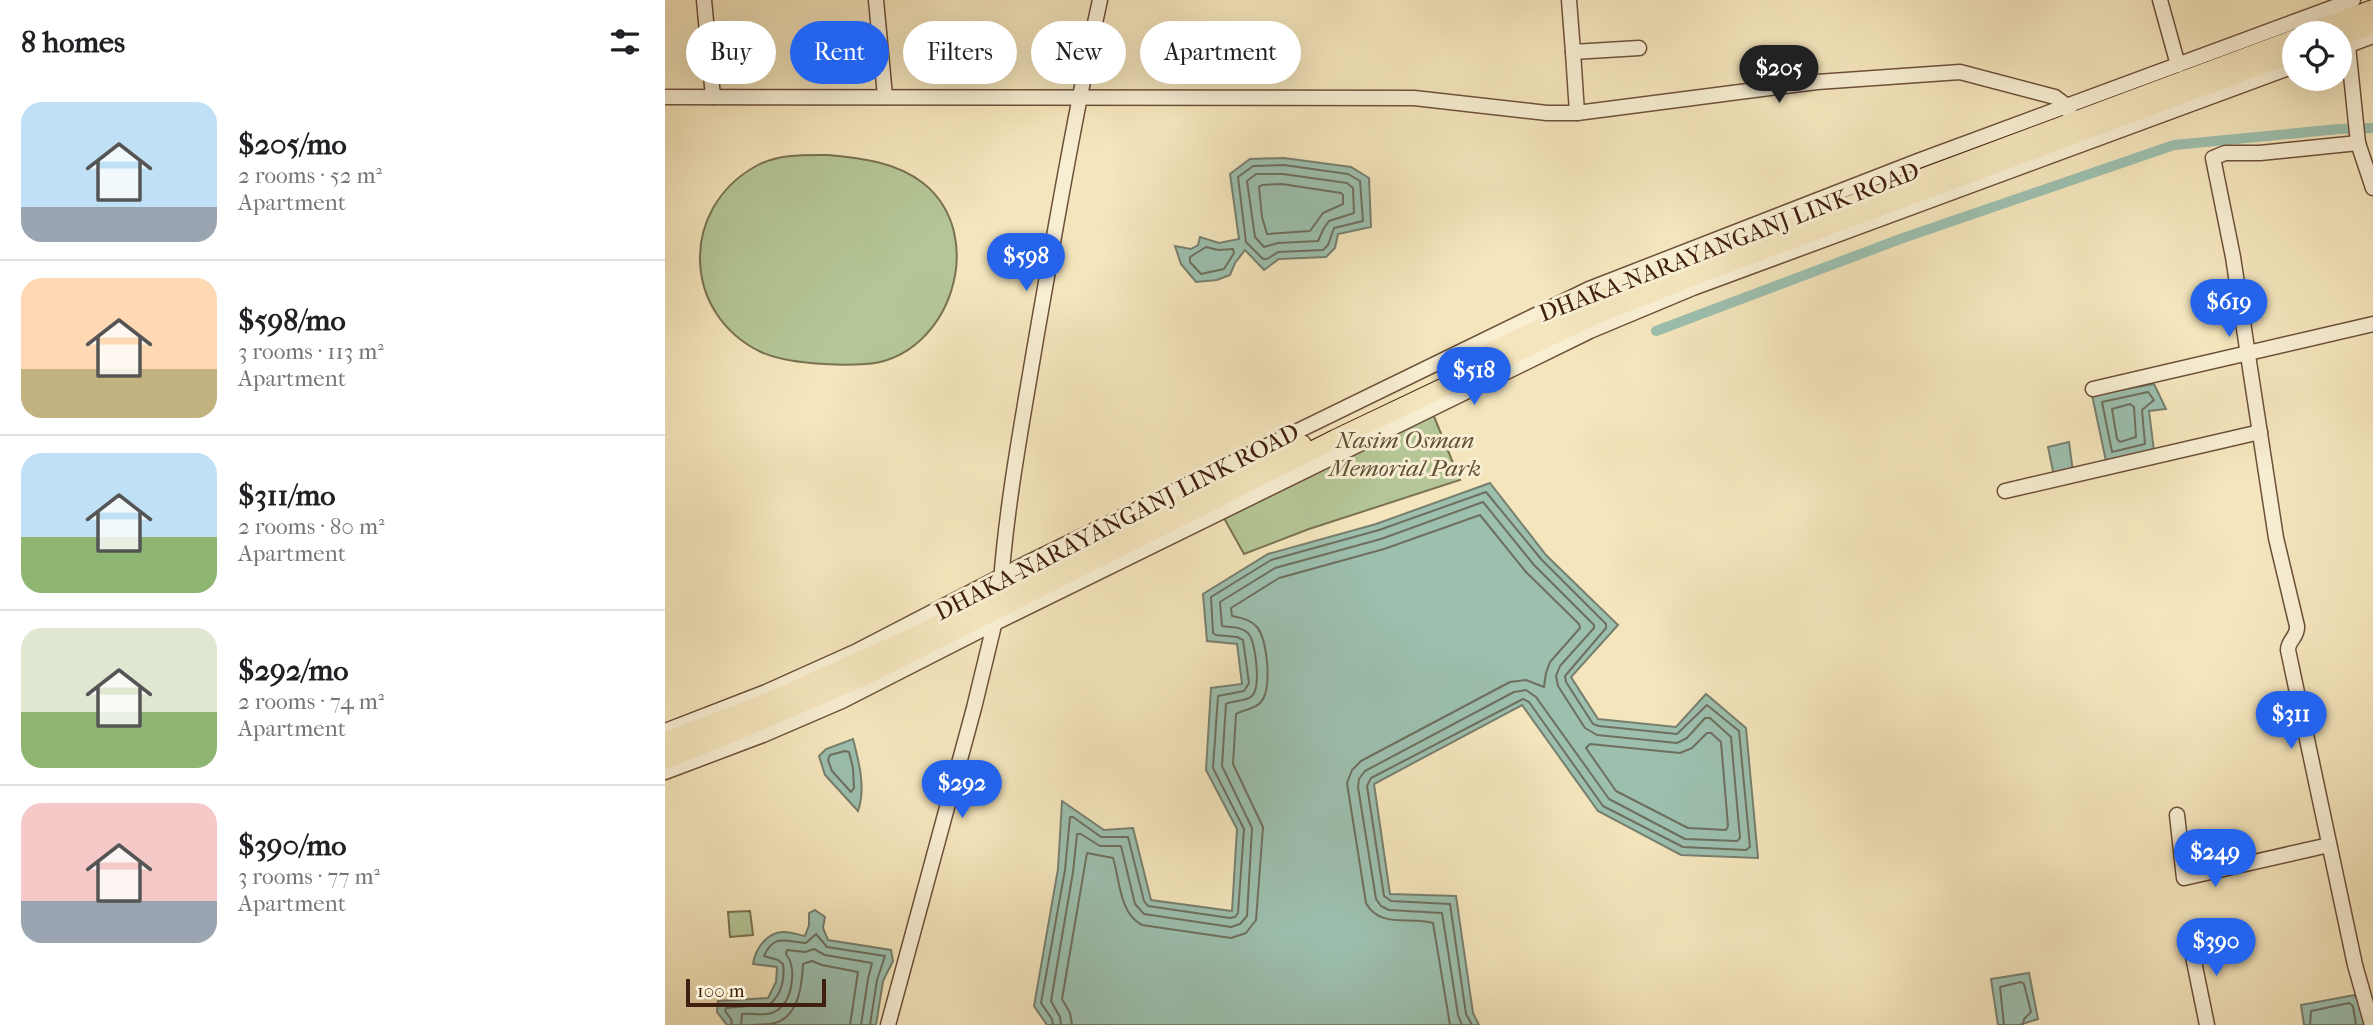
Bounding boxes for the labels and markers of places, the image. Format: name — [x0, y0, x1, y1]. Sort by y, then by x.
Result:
pin: $205 — [1738, 46, 1820, 105]
pin: $598 — [985, 233, 1067, 293]
pin: $619 — [2188, 280, 2270, 339]
pin: $518 — [1433, 348, 1515, 407]
pin: $311 — [2250, 692, 2332, 751]
pin: $292 — [921, 760, 1003, 820]
pin: $249 — [2174, 830, 2256, 889]
pin: $390 — [2175, 918, 2257, 978]

